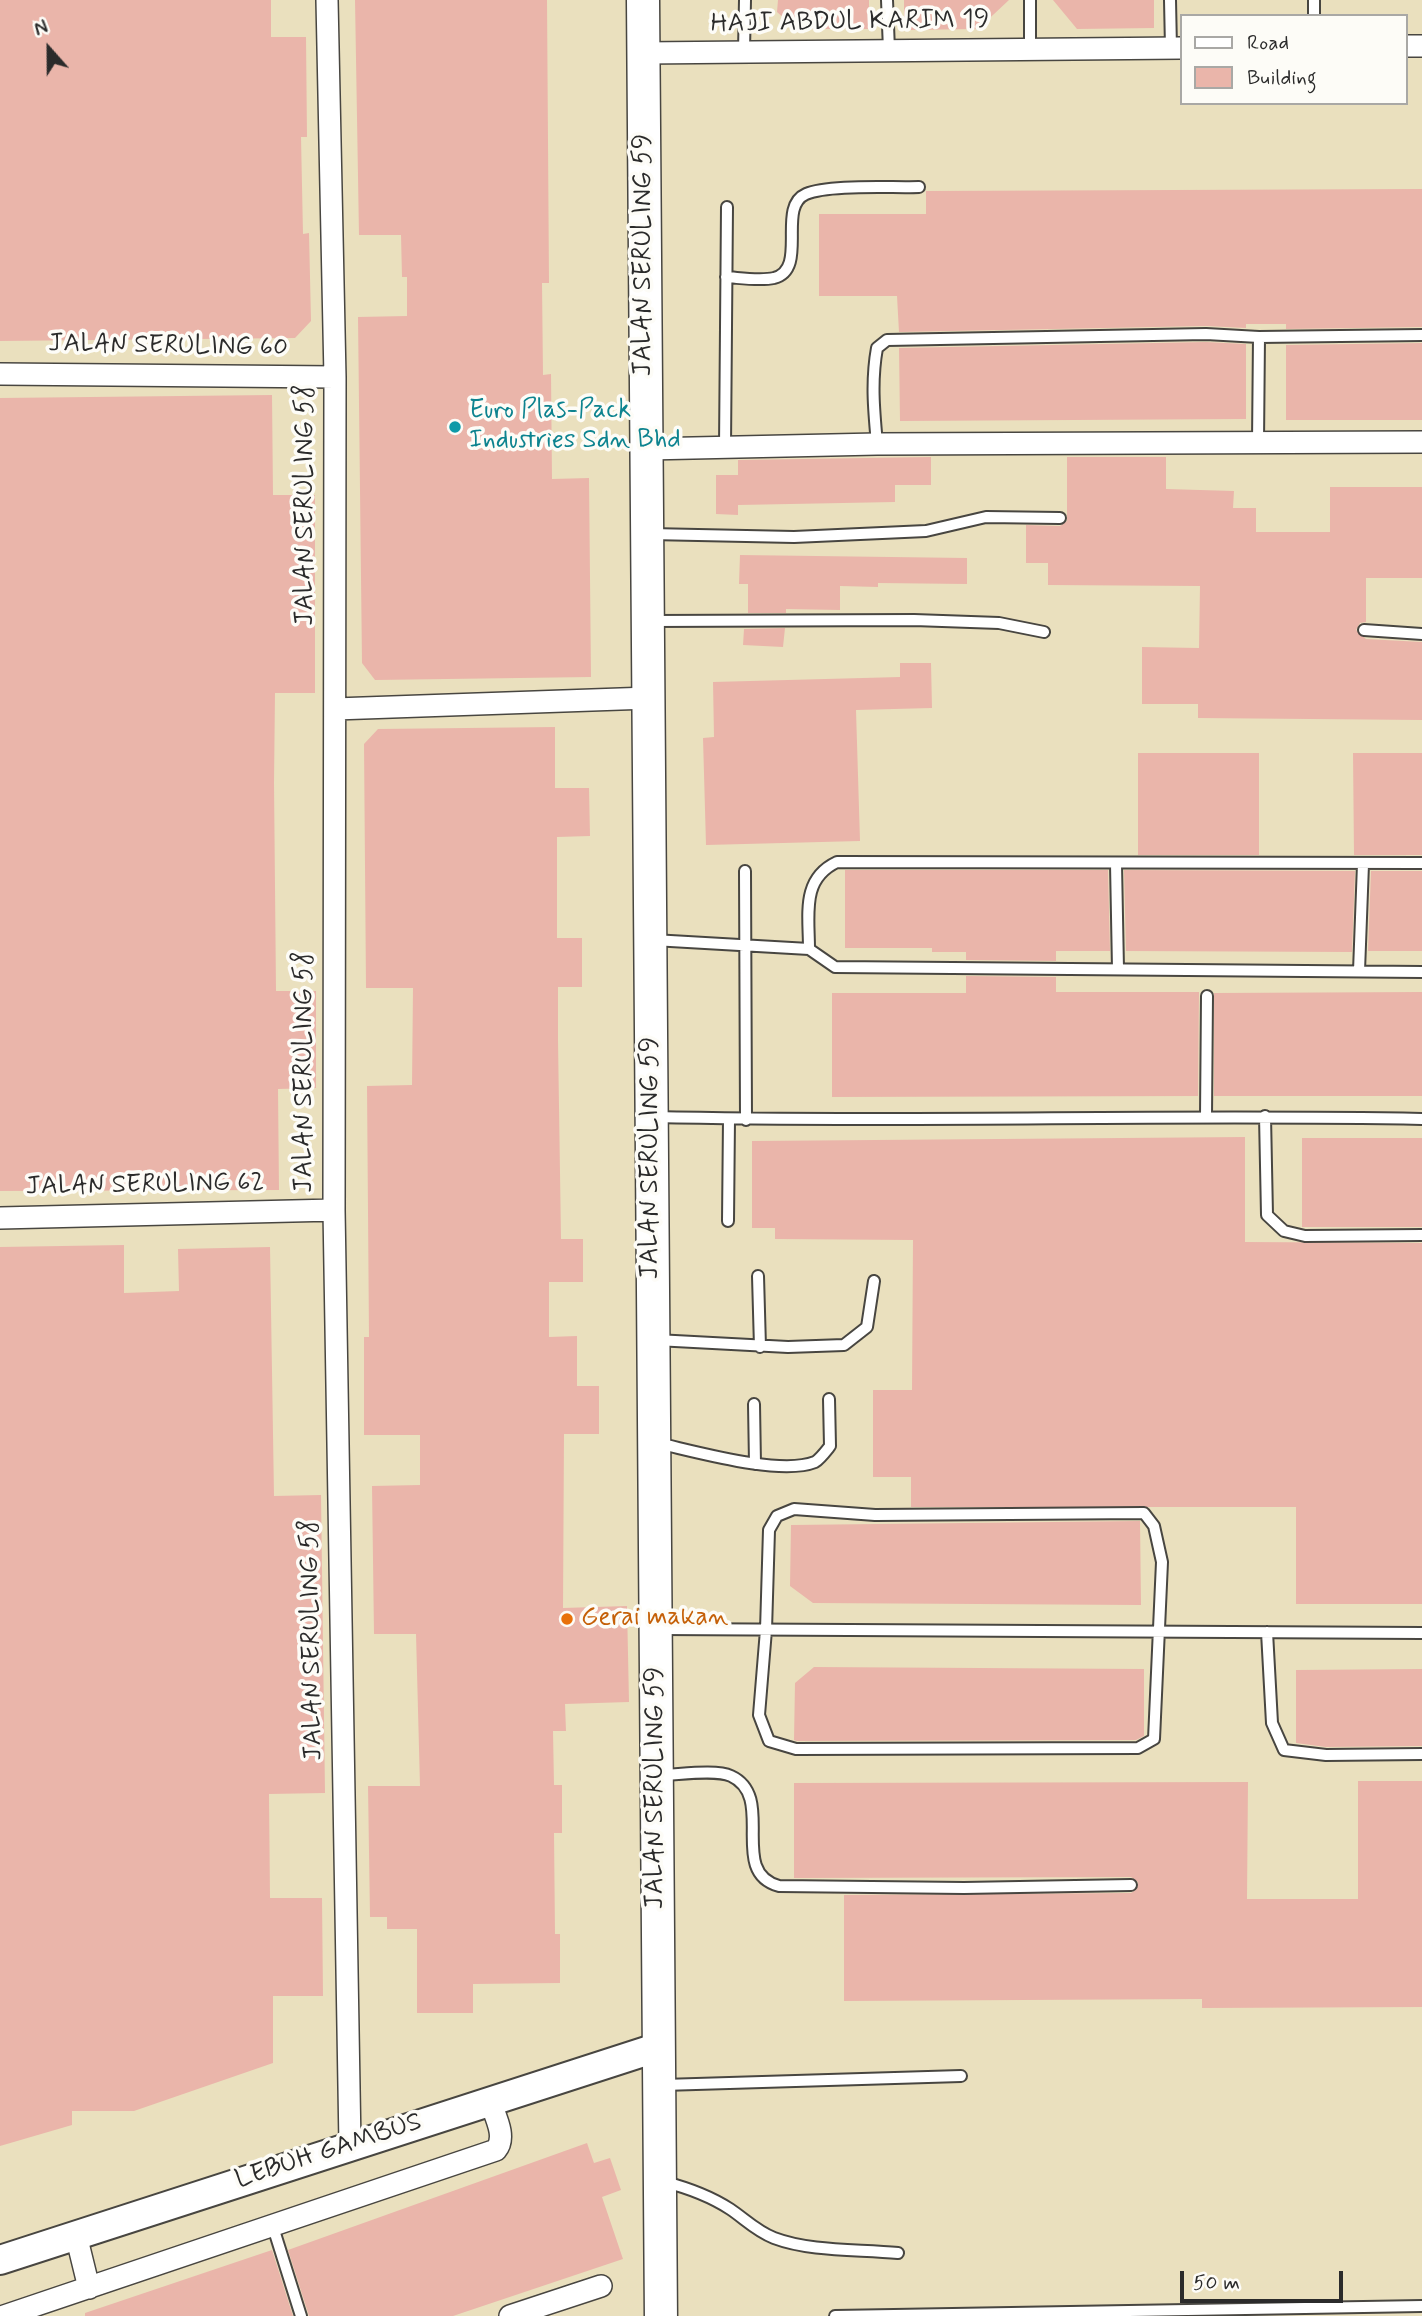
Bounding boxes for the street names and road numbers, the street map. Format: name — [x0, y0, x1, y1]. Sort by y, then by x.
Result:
street label: HAJI ABDUL KARIM 19 — [710, 5, 990, 41]
street label: JALAN SERULING 59 — [629, 134, 661, 376]
street label: JALAN SERULING 60 — [48, 329, 288, 365]
street label: JALAN SERULING 58 — [291, 384, 323, 626]
street label: JALAN SERULING 58 — [290, 951, 322, 1193]
street label: JALAN SERULING 59 — [636, 1037, 668, 1279]
street label: JALAN SERULING 62 — [25, 1168, 265, 1204]
street label: JALAN SERULING 58 — [295, 1519, 331, 1761]
street label: JALAN SERULING 59 — [641, 1667, 673, 1909]
street label: LEBUH GAMBUS — [232, 2107, 426, 2197]

